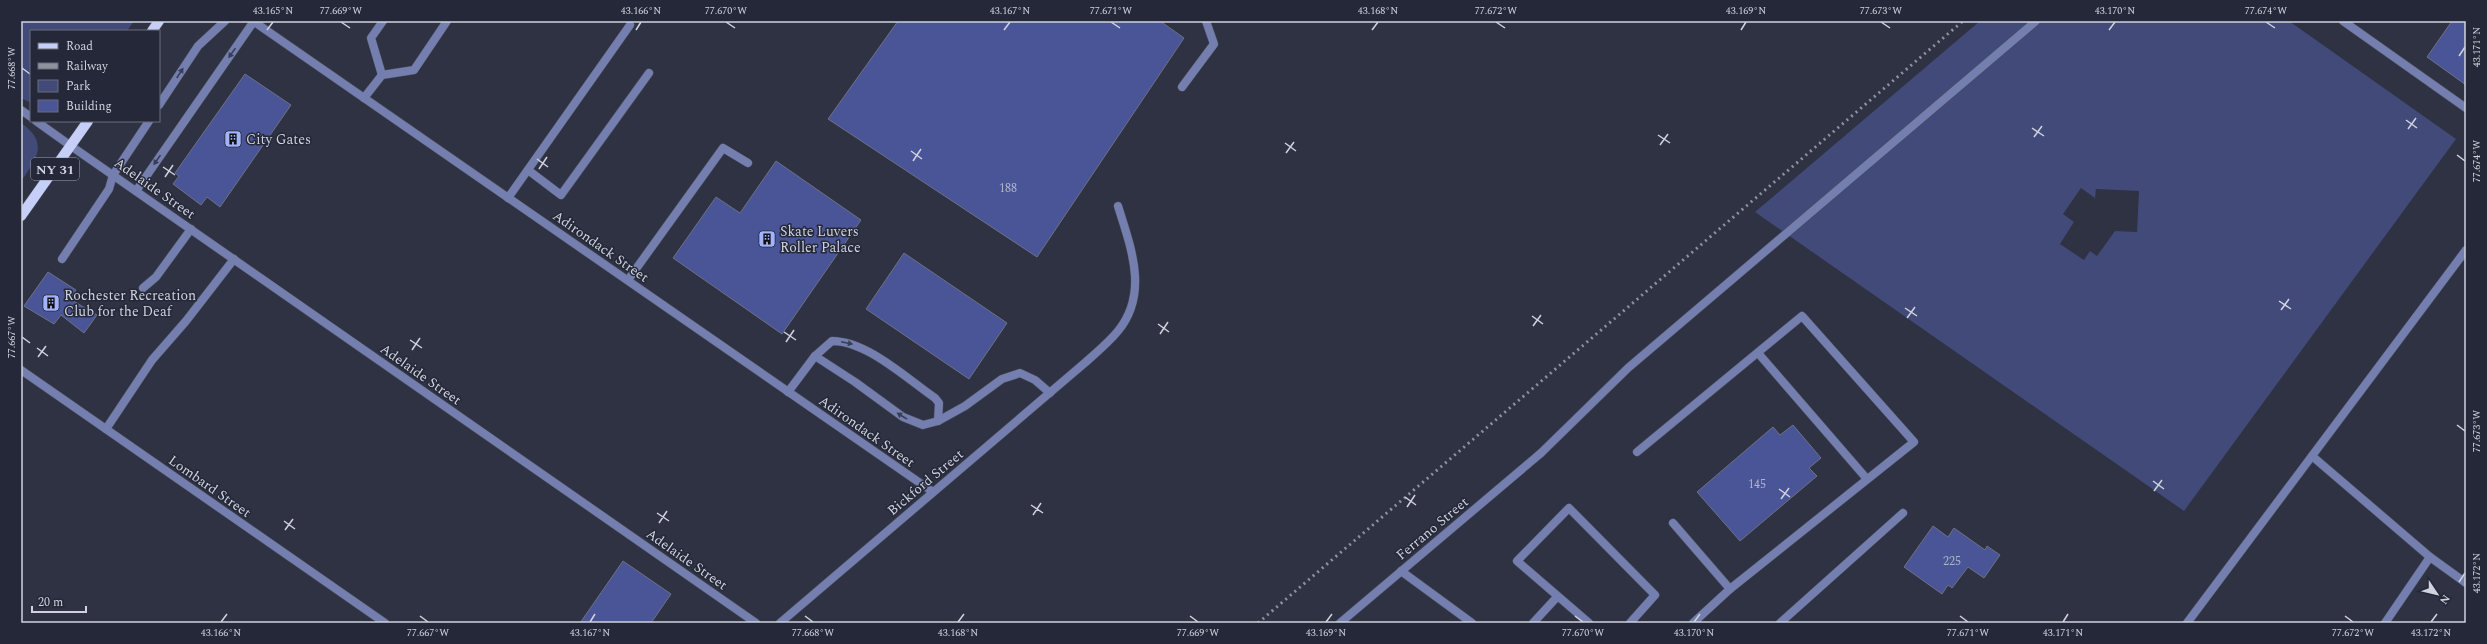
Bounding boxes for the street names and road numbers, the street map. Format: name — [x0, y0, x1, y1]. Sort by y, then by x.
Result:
street label: Adelaide Street — [110, 153, 200, 224]
road number: NY 31 — [31, 158, 79, 180]
street label: Adirondack Street — [548, 205, 653, 287]
street label: Adelaide Street — [376, 339, 466, 410]
street label: Adirondack Street — [814, 390, 919, 472]
street label: Bickford Street — [883, 444, 968, 521]
street label: Lombard Street — [164, 450, 255, 523]
street label: Ferrano Street — [1391, 492, 1473, 565]
street label: Adelaide Street — [642, 524, 732, 595]

